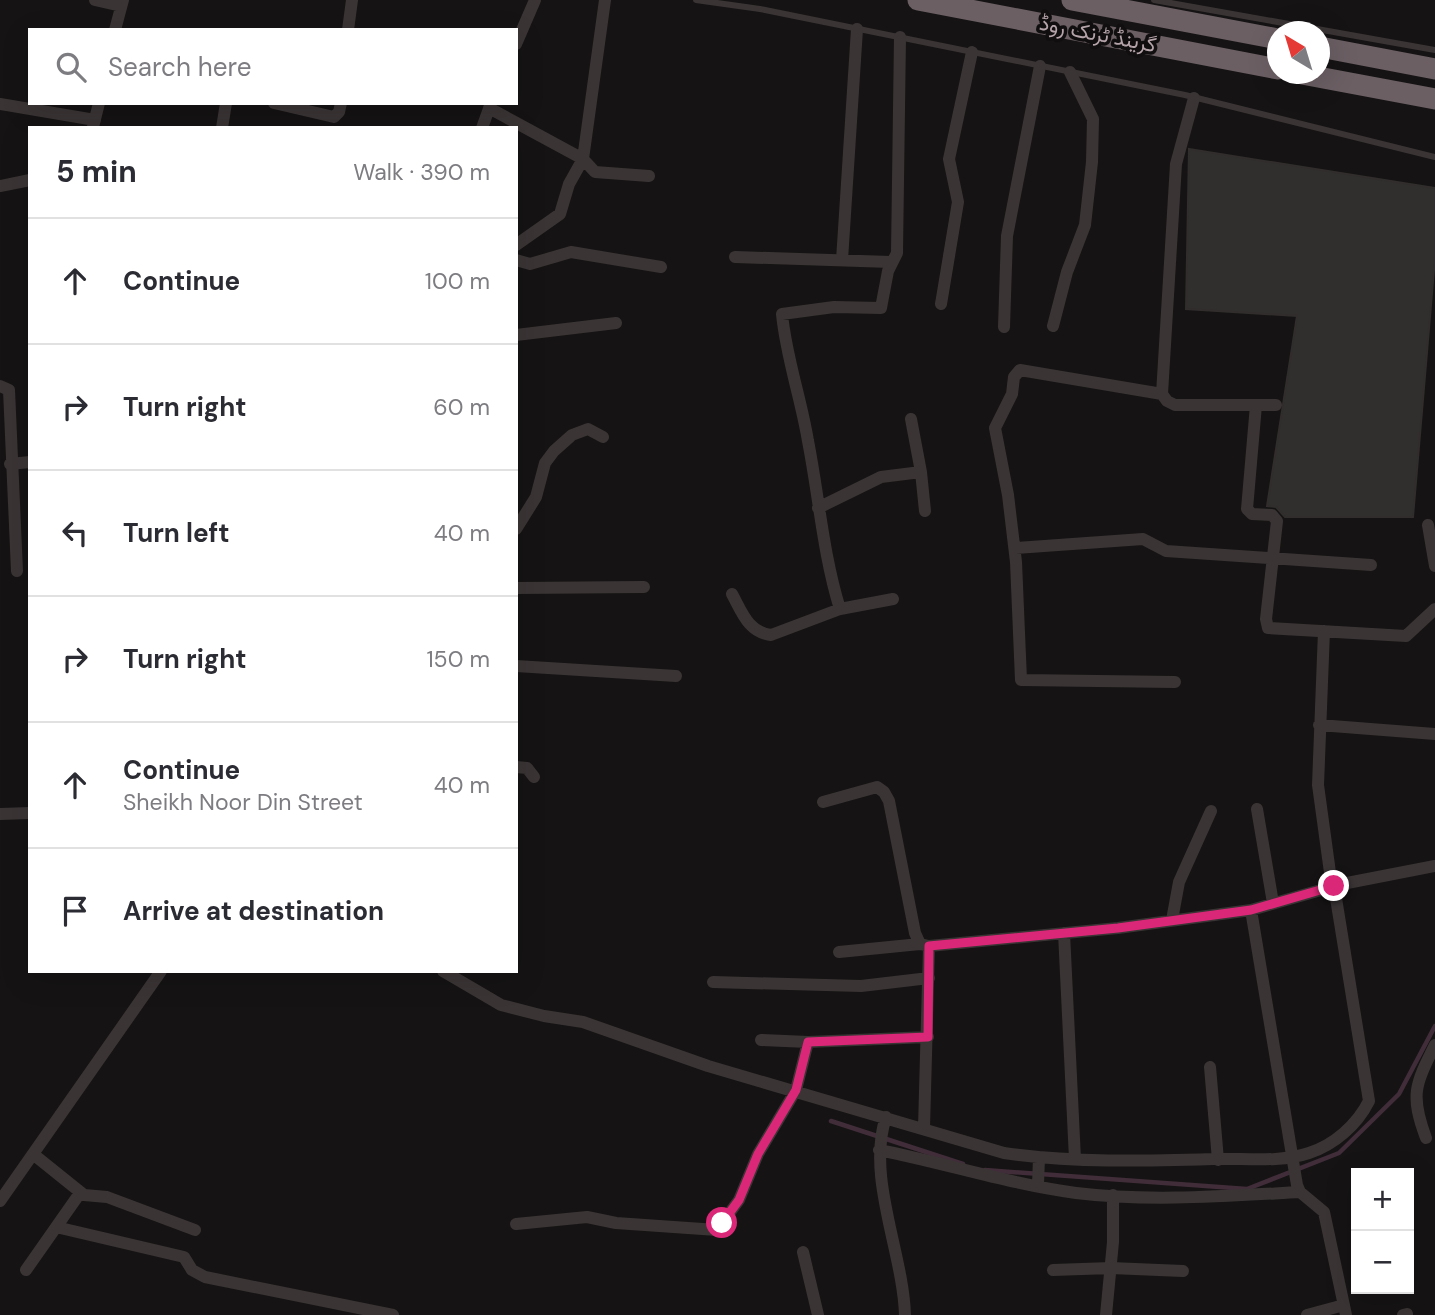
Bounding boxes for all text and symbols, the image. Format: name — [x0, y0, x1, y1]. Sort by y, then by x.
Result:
street label: گرینڈ ٹرنک روڈ — [1037, 9, 1159, 59]
north arrow — [1267, 21, 1330, 84]
search box — [28, 28, 518, 105]
icon: search — [52, 48, 90, 86]
text: Search here — [108, 50, 251, 84]
text: 5 min — [56, 152, 137, 191]
text: Walk · 390 m — [353, 157, 490, 187]
icon: ahead — [56, 262, 94, 300]
text: Continue — [123, 264, 240, 298]
text: 100 m — [425, 266, 490, 296]
icon: right — [56, 388, 94, 426]
text: Turn right — [123, 390, 247, 424]
text: 60 m — [433, 392, 490, 422]
icon: left — [56, 514, 94, 552]
text: Turn left — [123, 516, 230, 550]
text: 40 m — [434, 518, 490, 548]
icon: right — [56, 640, 94, 678]
text: Turn right — [123, 642, 247, 676]
text: 150 m — [426, 644, 490, 674]
text: Continue — [123, 753, 240, 787]
icon: ahead — [56, 766, 94, 804]
text: 40 m — [434, 770, 490, 800]
text: Sheikh Noor Din Street — [123, 787, 363, 817]
route end — [1318, 870, 1349, 901]
icon: arrive — [56, 892, 94, 930]
text: Arrive at destination — [123, 894, 384, 928]
map controls — [1351, 1168, 1414, 1294]
button: + — [1351, 1168, 1414, 1231]
route start — [706, 1207, 737, 1238]
button: − — [1351, 1231, 1414, 1294]

